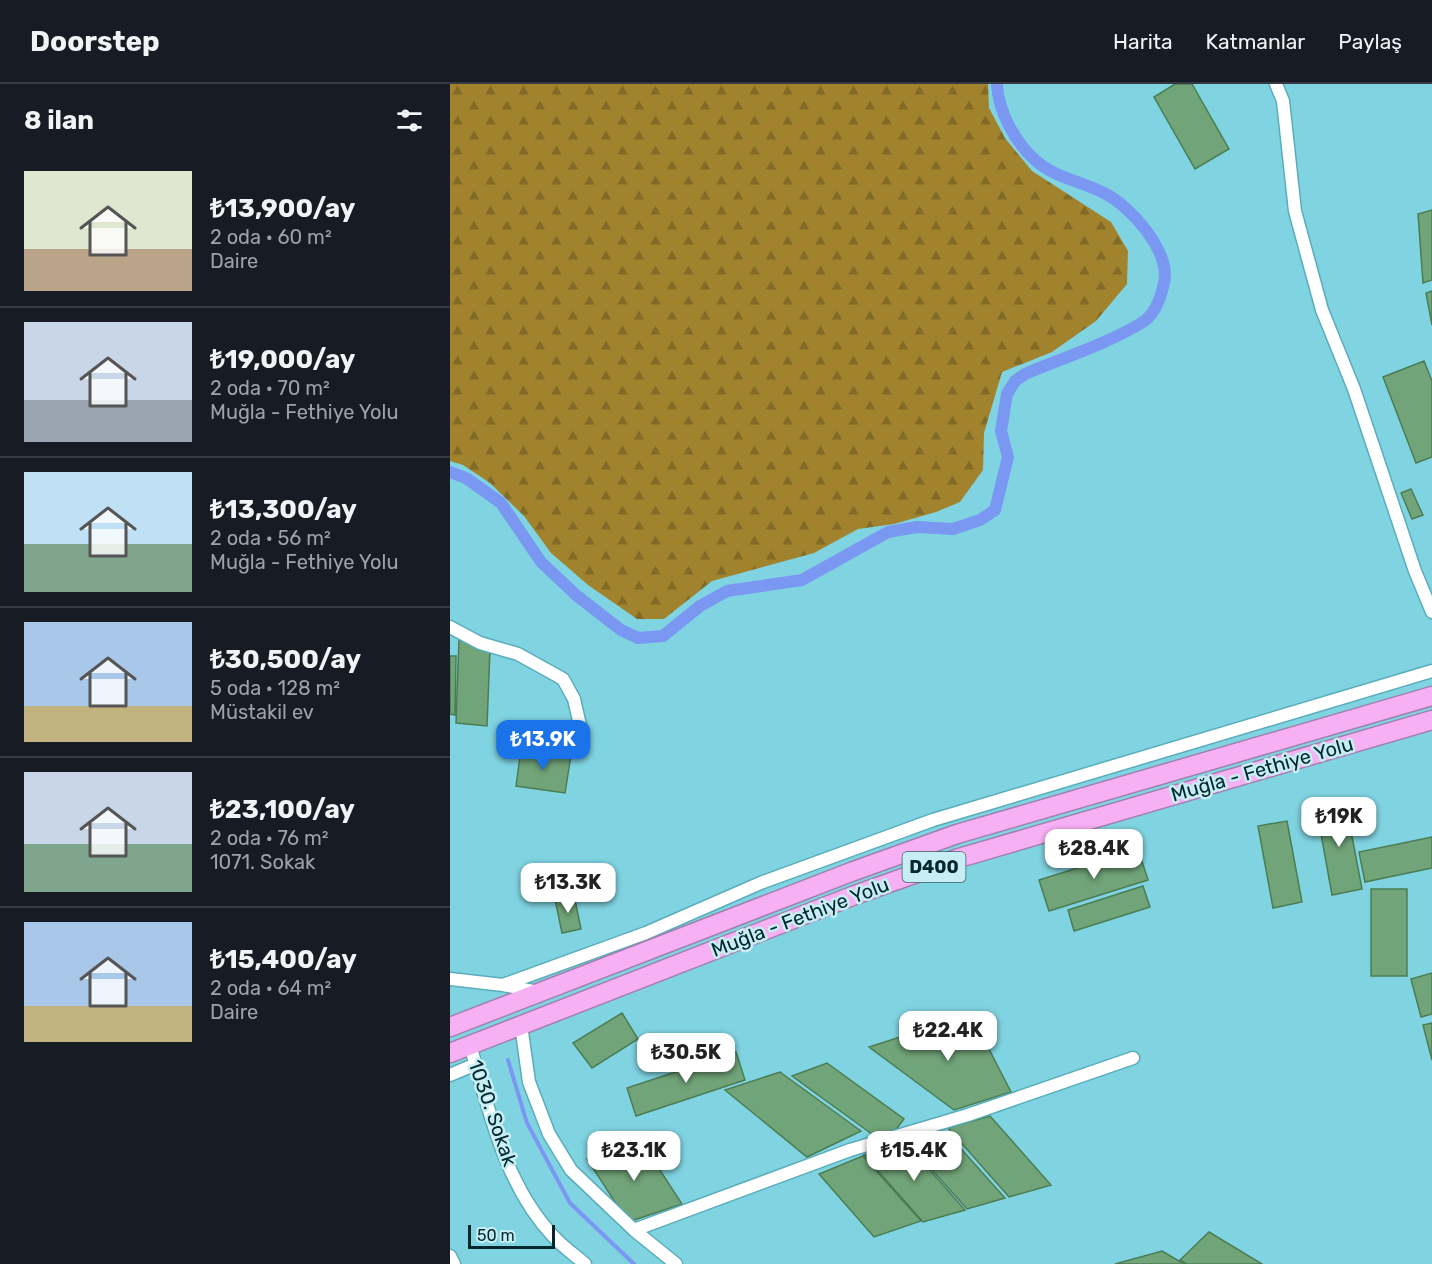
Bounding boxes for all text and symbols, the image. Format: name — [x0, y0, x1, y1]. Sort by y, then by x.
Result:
text: Doorstep — [30, 25, 160, 58]
text: Harita — [1113, 29, 1173, 54]
text: Katmanlar — [1206, 29, 1305, 54]
text: Paylaş — [1338, 29, 1402, 54]
icon: filters — [393, 104, 426, 137]
text: 8 ilan — [24, 105, 94, 136]
text: ₺13,900/ay — [210, 193, 355, 224]
icon: home — [72, 195, 144, 267]
text: 2 oda · 60 m² — [210, 225, 332, 249]
text: Daire — [210, 249, 258, 273]
text: ₺19,000/ay — [210, 344, 355, 375]
icon: home — [72, 346, 144, 418]
text: 2 oda · 70 m² — [210, 376, 330, 400]
text: Muğla - Fethiye Yolu — [210, 400, 399, 424]
text: ₺13,300/ay — [210, 494, 357, 525]
icon: home — [72, 496, 144, 568]
text: 2 oda · 56 m² — [210, 526, 331, 550]
text: Muğla - Fethiye Yolu — [210, 550, 399, 574]
text: ₺30,500/ay — [210, 644, 361, 675]
icon: home — [72, 646, 144, 718]
text: 5 oda · 128 m² — [210, 676, 340, 700]
text: Müstakil ev — [210, 700, 314, 724]
pin: ₺13.9K — [494, 720, 592, 771]
text: ₺13.9K — [510, 727, 576, 751]
street label: Muğla - Fethiye Yolu — [1168, 731, 1356, 807]
text: ₺23,100/ay — [210, 794, 355, 825]
icon: home — [72, 796, 144, 868]
pin: ₺19K — [1303, 797, 1375, 848]
text: ₺19K — [1315, 804, 1363, 828]
text: 2 oda · 76 m² — [210, 826, 329, 850]
pin: ₺28.4K — [1045, 829, 1143, 880]
text: ₺28.4K — [1059, 836, 1129, 860]
text: 1071. Sokak — [210, 850, 315, 874]
road number: D400 — [902, 852, 966, 882]
pin: ₺13.3K — [519, 863, 617, 914]
text: ₺13.3K — [535, 870, 601, 894]
street label: Muğla - Fethiye Yolu — [708, 872, 892, 962]
text: ₺15,400/ay — [210, 944, 357, 975]
icon: home — [72, 946, 144, 1018]
text: 2 oda · 64 m² — [210, 976, 331, 1000]
text: Daire — [210, 1000, 258, 1024]
pin: ₺22.4K — [899, 1011, 997, 1062]
text: ₺22.4K — [913, 1018, 983, 1042]
pin: ₺30.5K — [637, 1033, 735, 1084]
text: ₺30.5K — [651, 1040, 721, 1064]
street label: 1030. Sokak — [464, 1057, 523, 1170]
pin: ₺23.1K — [585, 1131, 683, 1182]
pin: ₺15.4K — [865, 1131, 963, 1182]
text: ₺23.1K — [601, 1138, 667, 1162]
text: ₺15.4K — [881, 1138, 947, 1162]
scale bar — [468, 1222, 555, 1250]
text: 50 m — [477, 1226, 515, 1245]

